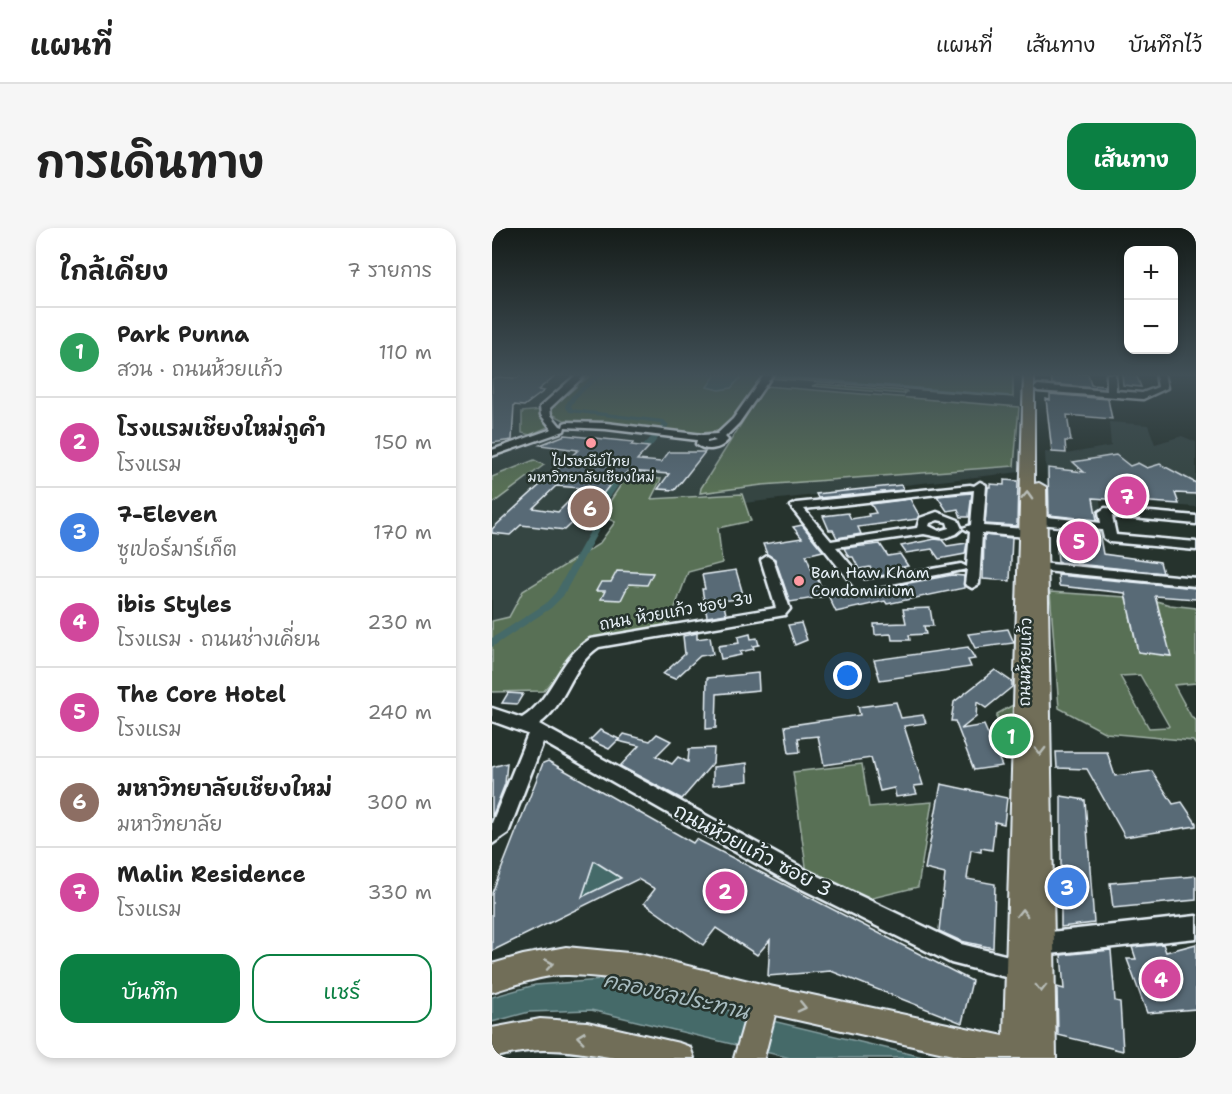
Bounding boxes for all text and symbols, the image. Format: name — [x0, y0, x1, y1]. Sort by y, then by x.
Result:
text: แผนที่ — [30, 26, 112, 64]
text: แผนที่ — [936, 31, 993, 59]
text: เส้นทาง — [1026, 31, 1095, 59]
text: บันทึกไว้ — [1128, 31, 1202, 59]
button: เส้นทาง — [1067, 123, 1196, 190]
text: การเดินทาง — [36, 134, 264, 190]
map controls — [1124, 246, 1178, 354]
button: + — [1124, 246, 1178, 300]
text: ใกล้เคียง — [60, 253, 168, 288]
text: 7 รายการ — [347, 257, 432, 283]
button: − — [1124, 300, 1178, 354]
text: Park Punna — [117, 320, 249, 349]
text: 1 — [75, 339, 84, 365]
text: 110 m — [378, 339, 432, 365]
text: สวน · ถนนห้วยแก้ว — [117, 356, 283, 382]
text: โรงแรมเชียงใหม่ภูคำ — [117, 414, 326, 443]
text: 2 — [73, 429, 87, 455]
text: 150 m — [374, 429, 432, 455]
marker: ไปรษณีย์ไทย มหาวิทยาลัยเชียงใหม่ — [584, 436, 598, 450]
text: โรงแรม — [117, 451, 182, 477]
place label: ไปรษณีย์ไทย มหาวิทยาลัยเชียงใหม่ — [527, 452, 655, 486]
pin: 7 — [1108, 474, 1146, 518]
pin: 6 — [570, 486, 610, 530]
one-way arrow — [1021, 492, 1034, 501]
text: 7-Eleven — [117, 500, 217, 529]
pin: 5 — [1060, 518, 1098, 564]
text: 3 — [73, 519, 87, 545]
text: 170 m — [373, 519, 432, 545]
text: ซูเปอร์มาร์เก็ต — [117, 536, 237, 562]
place label: Ban Haw Kham Condominium — [811, 562, 930, 601]
marker: Ban Haw Kham Condominium — [792, 574, 806, 588]
street label: ถนน ห้วยแก้ว ซอย 3ข — [598, 587, 754, 635]
text: ibis Styles — [117, 590, 232, 619]
text: 4 — [73, 609, 87, 635]
text: 230 m — [367, 609, 432, 635]
street label: ถนนห้วยแก้ว — [1014, 617, 1036, 706]
text: โรงแรม · ถนนช่างเคี่ยน — [117, 626, 320, 652]
your location — [833, 661, 862, 690]
text: The Core Hotel — [117, 680, 286, 709]
text: 5 — [73, 699, 86, 725]
text: 240 m — [367, 699, 432, 725]
pin: 1 — [992, 714, 1030, 758]
text: โรงแรม — [117, 716, 182, 742]
one-way arrow — [1034, 746, 1046, 755]
text: มหาวิทยาลัยเชียงใหม่ — [117, 774, 332, 803]
text: 6 — [73, 789, 87, 815]
text: 300 m — [366, 789, 432, 815]
street label: ถนนห้วยแก้ว ซอย 3 — [669, 797, 837, 903]
text: มหาวิทยาลัย — [117, 811, 222, 837]
text: Malin Residence — [117, 860, 306, 889]
pin: 3 — [1048, 864, 1086, 910]
pin: 2 — [706, 868, 744, 914]
text: 7 — [73, 879, 87, 905]
text: 330 m — [368, 879, 432, 905]
text: โรงแรม — [117, 896, 182, 922]
one-way arrow — [1015, 908, 1028, 917]
button: บันทึก — [60, 954, 240, 1023]
button: แชร์ — [252, 954, 432, 1023]
pin: 4 — [1142, 956, 1180, 1002]
one-way arrow — [544, 959, 554, 971]
water label: คลองชลประทาน — [601, 966, 753, 1027]
one-way arrow — [1035, 983, 1047, 992]
one-way arrow — [796, 1000, 806, 1013]
one-way arrow — [576, 1031, 585, 1043]

